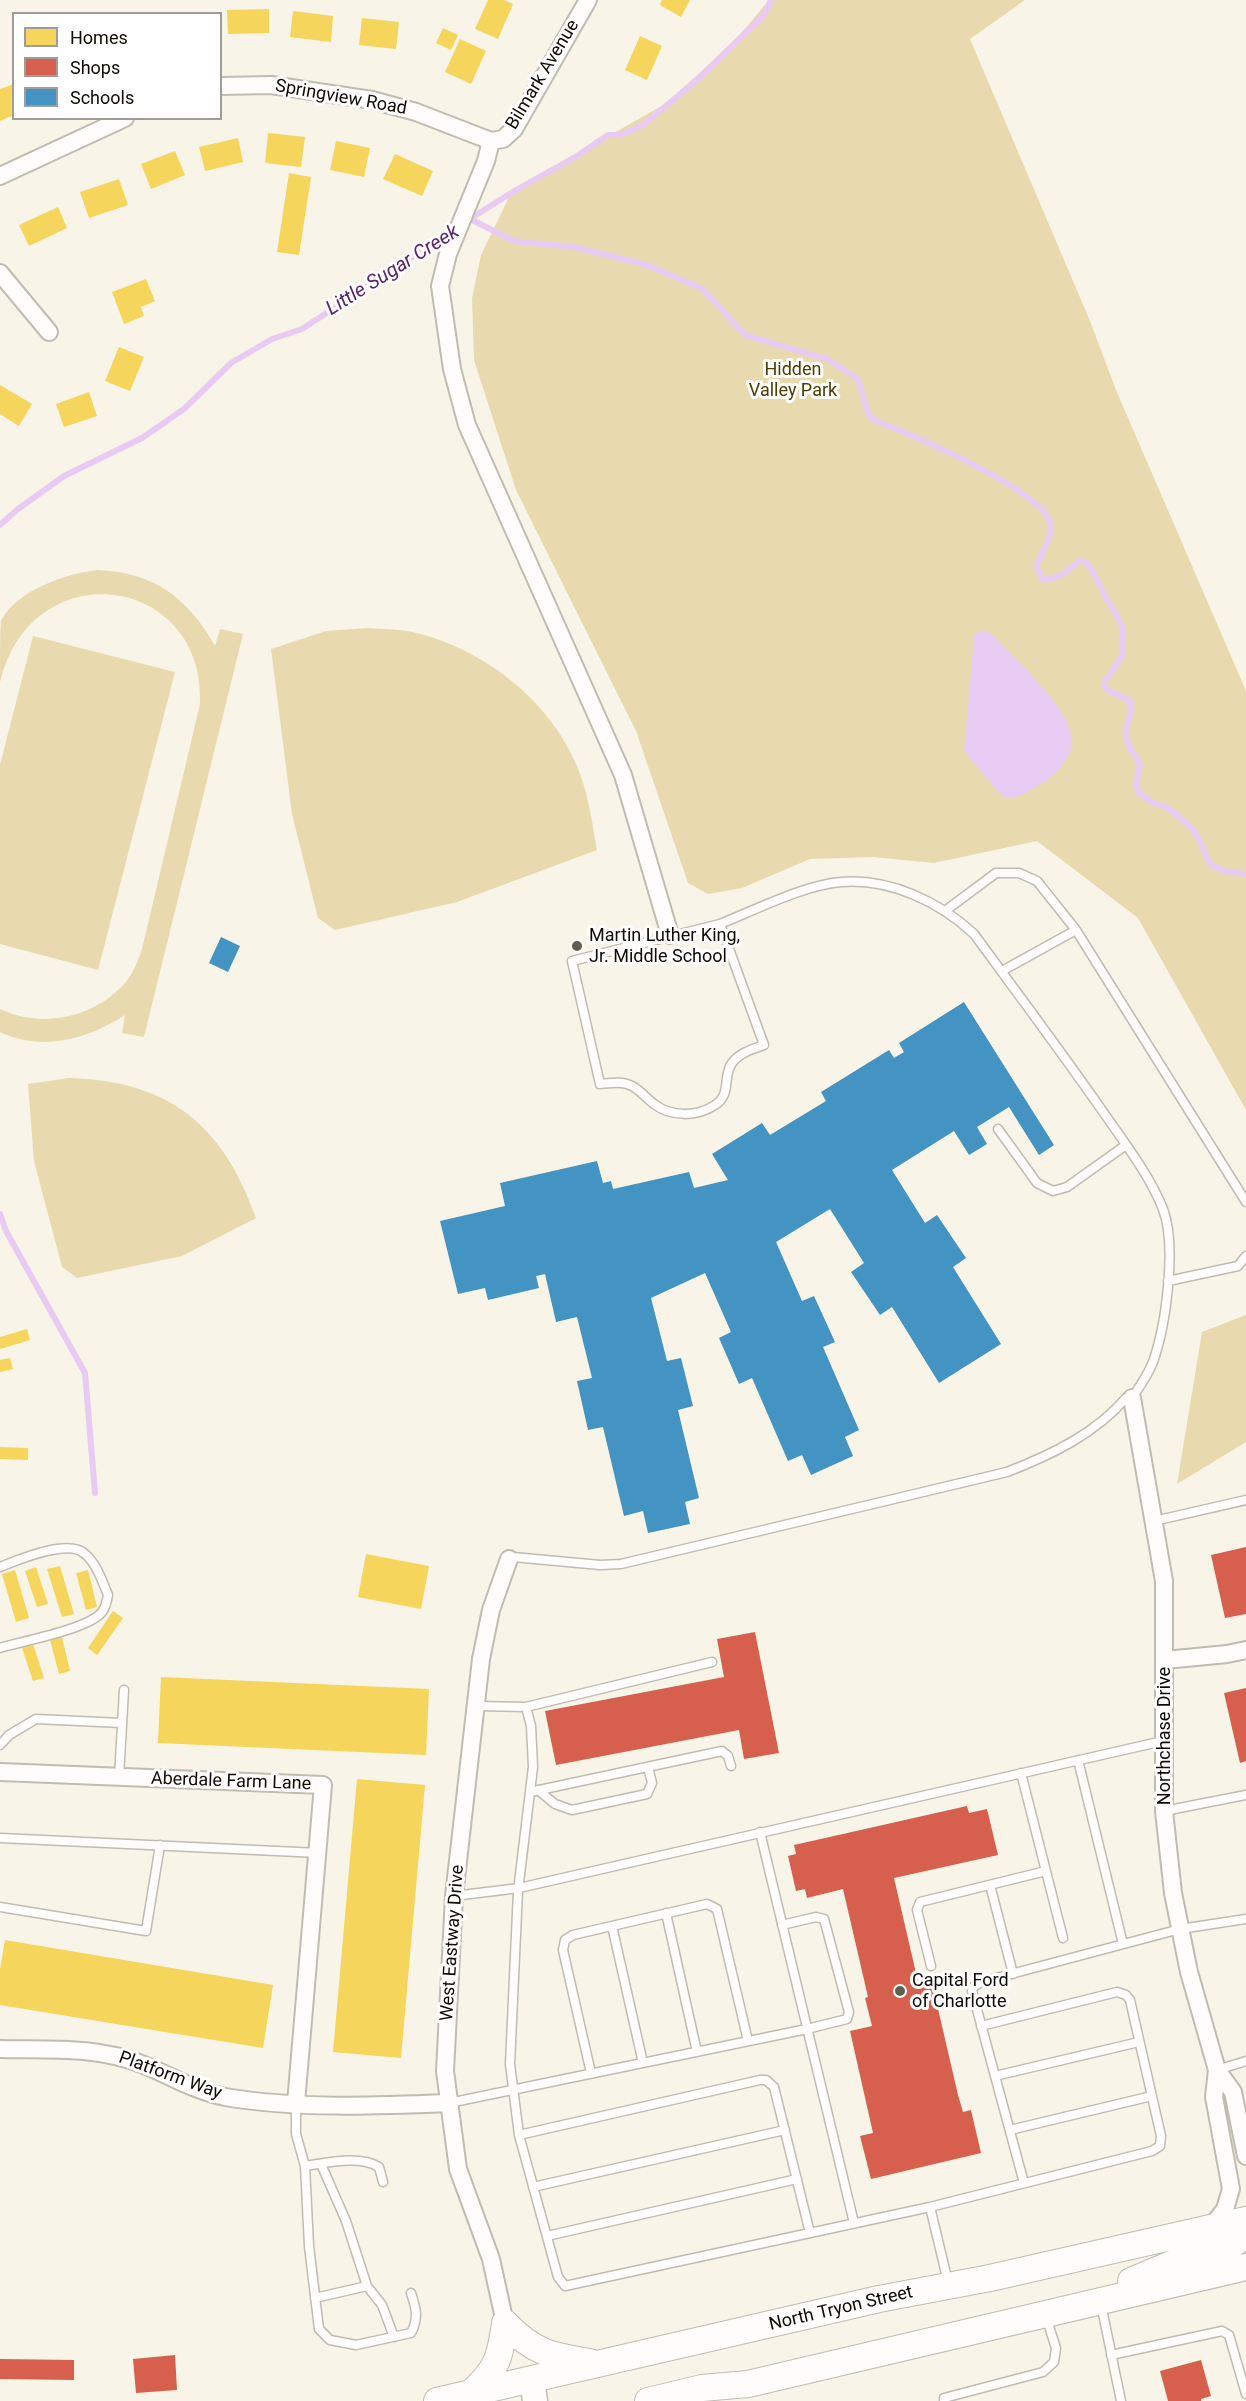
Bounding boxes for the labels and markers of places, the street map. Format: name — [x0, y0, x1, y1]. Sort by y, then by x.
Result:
place label: Martin Luther King, Jr. Middle School — [589, 925, 740, 968]
marker: Martin Luther King, Jr. Middle School — [570, 939, 584, 953]
place label: Capital Ford of Charlotte — [912, 1970, 1009, 2012]
marker: Capital Ford of Charlotte — [893, 1984, 907, 1998]

